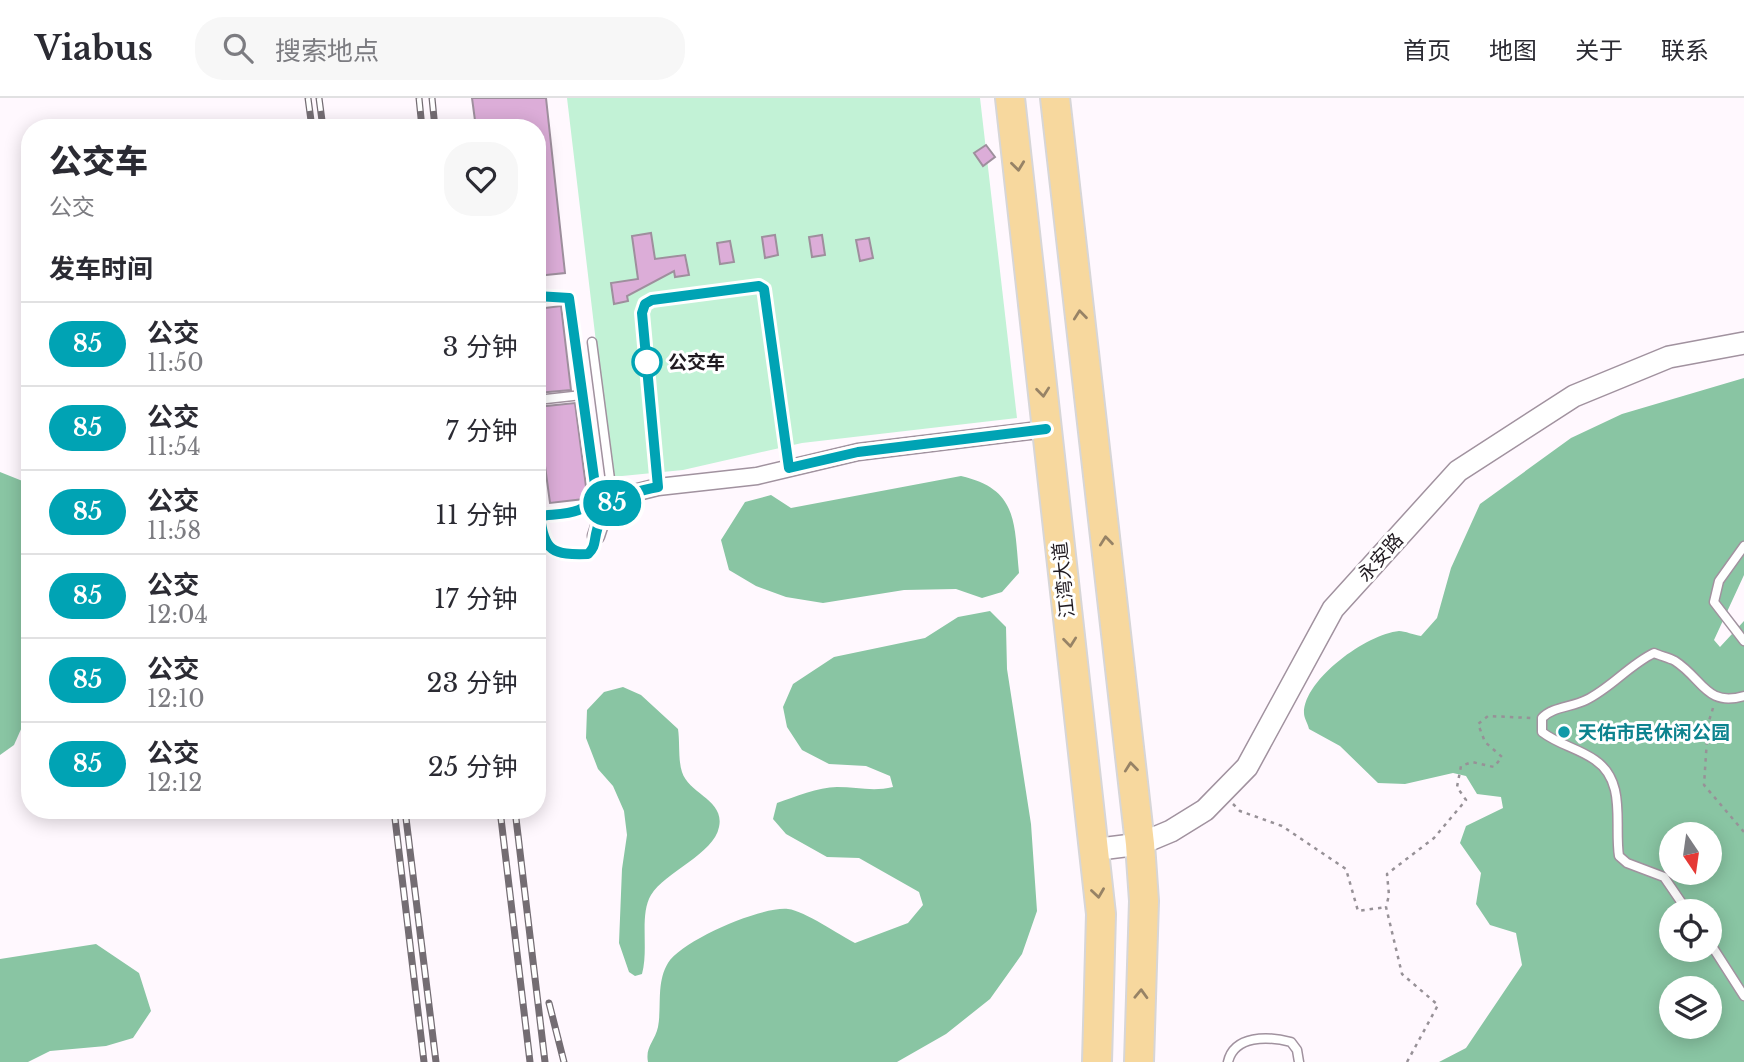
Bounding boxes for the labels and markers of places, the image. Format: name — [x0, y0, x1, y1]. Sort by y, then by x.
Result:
marker: 公交车 — [632, 347, 662, 377]
place label: 公交车 — [668, 351, 725, 374]
place label: 天佑市民休闲公园 — [1578, 721, 1730, 744]
marker: 天佑市民休闲公园 — [1556, 724, 1572, 740]

